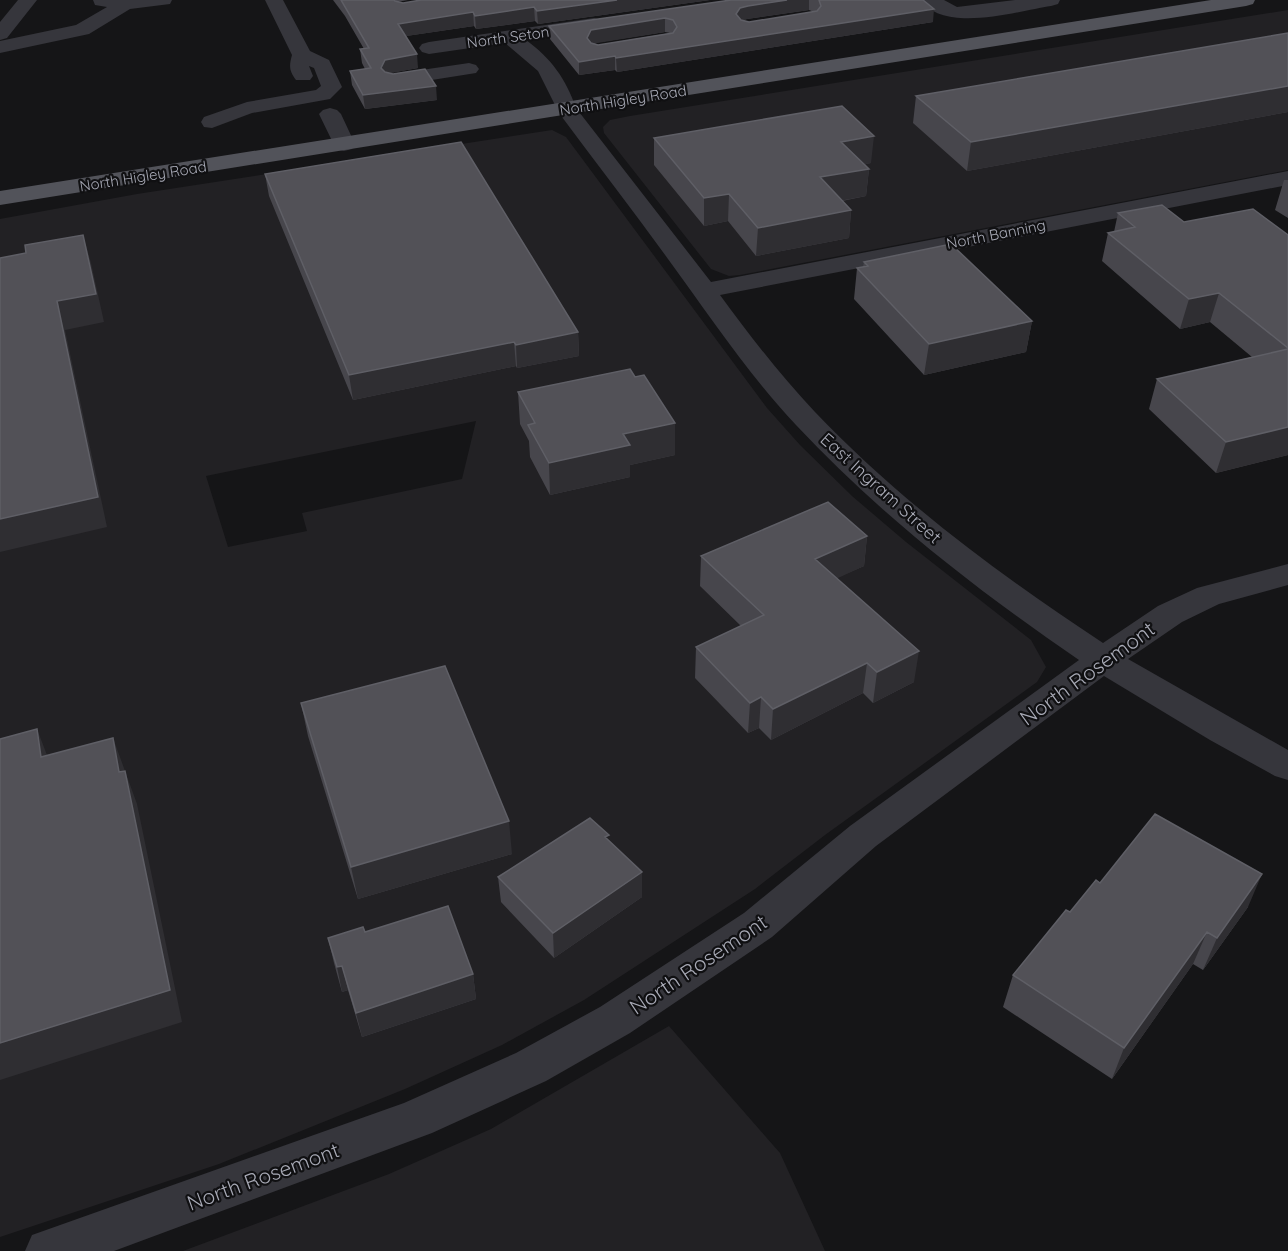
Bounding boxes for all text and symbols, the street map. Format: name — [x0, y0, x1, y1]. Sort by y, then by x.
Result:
street label: North Seton — [466, 22, 550, 52]
street label: North Higley Road — [558, 81, 688, 119]
street label: North Higley Road — [78, 157, 208, 195]
street label: North Banning — [945, 215, 1047, 253]
street label: East Ingram Street — [816, 428, 946, 548]
street label: North Rosemont — [1015, 615, 1159, 731]
street label: North Rosemont — [624, 908, 772, 1020]
street label: North Rosemont — [183, 1136, 343, 1216]

